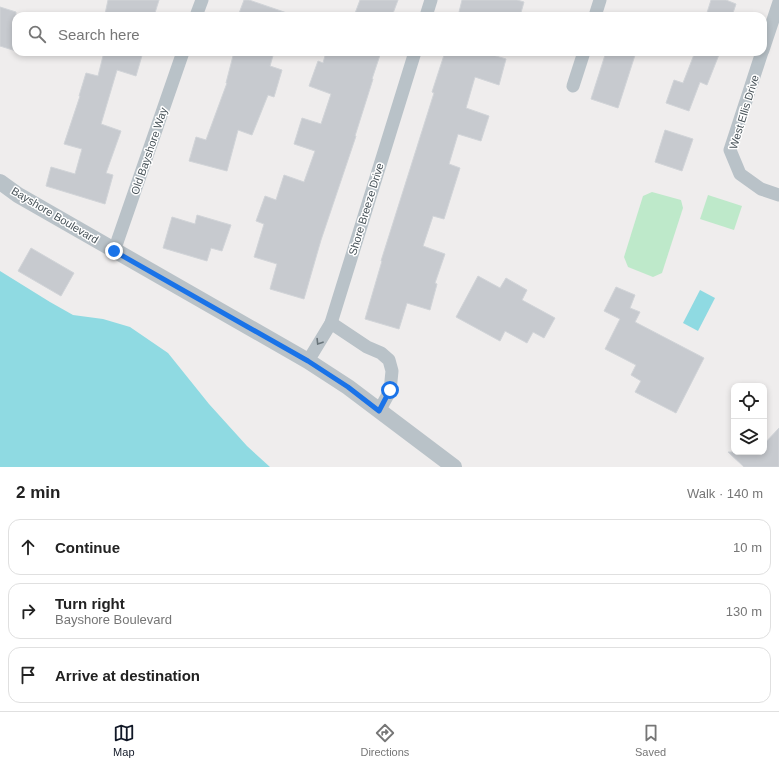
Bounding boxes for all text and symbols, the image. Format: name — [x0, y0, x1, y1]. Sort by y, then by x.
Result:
search box — [12, 12, 767, 56]
icon: search — [26, 23, 48, 45]
text: Search here — [58, 26, 140, 43]
street label: West Ellis Drive — [727, 74, 761, 150]
street label: Old Bayshore Way — [128, 105, 170, 196]
street label: Shore Breeze Drive — [346, 161, 386, 257]
street label: Bayshore Boulevard — [9, 184, 101, 246]
route end — [105, 242, 123, 260]
one-way arrow — [317, 338, 324, 345]
route start — [381, 381, 399, 399]
map controls — [731, 383, 767, 455]
button: locate — [731, 383, 767, 419]
button: layers — [731, 419, 767, 455]
text: 2 min — [16, 483, 60, 502]
text: Walk · 140 m — [687, 486, 763, 501]
icon: ahead — [17, 536, 39, 558]
text: Continue — [55, 539, 120, 556]
text: 10 m — [733, 540, 762, 555]
text: Turn right — [55, 595, 125, 612]
icon: right — [17, 600, 39, 622]
text: 130 m — [726, 604, 762, 619]
text: Bayshore Boulevard — [55, 612, 172, 627]
icon: arrive — [17, 664, 39, 686]
text: Arrive at destination — [55, 667, 200, 684]
tab: Map — [113, 722, 135, 758]
tab: Directions — [360, 722, 409, 758]
tab: Saved — [635, 722, 666, 758]

